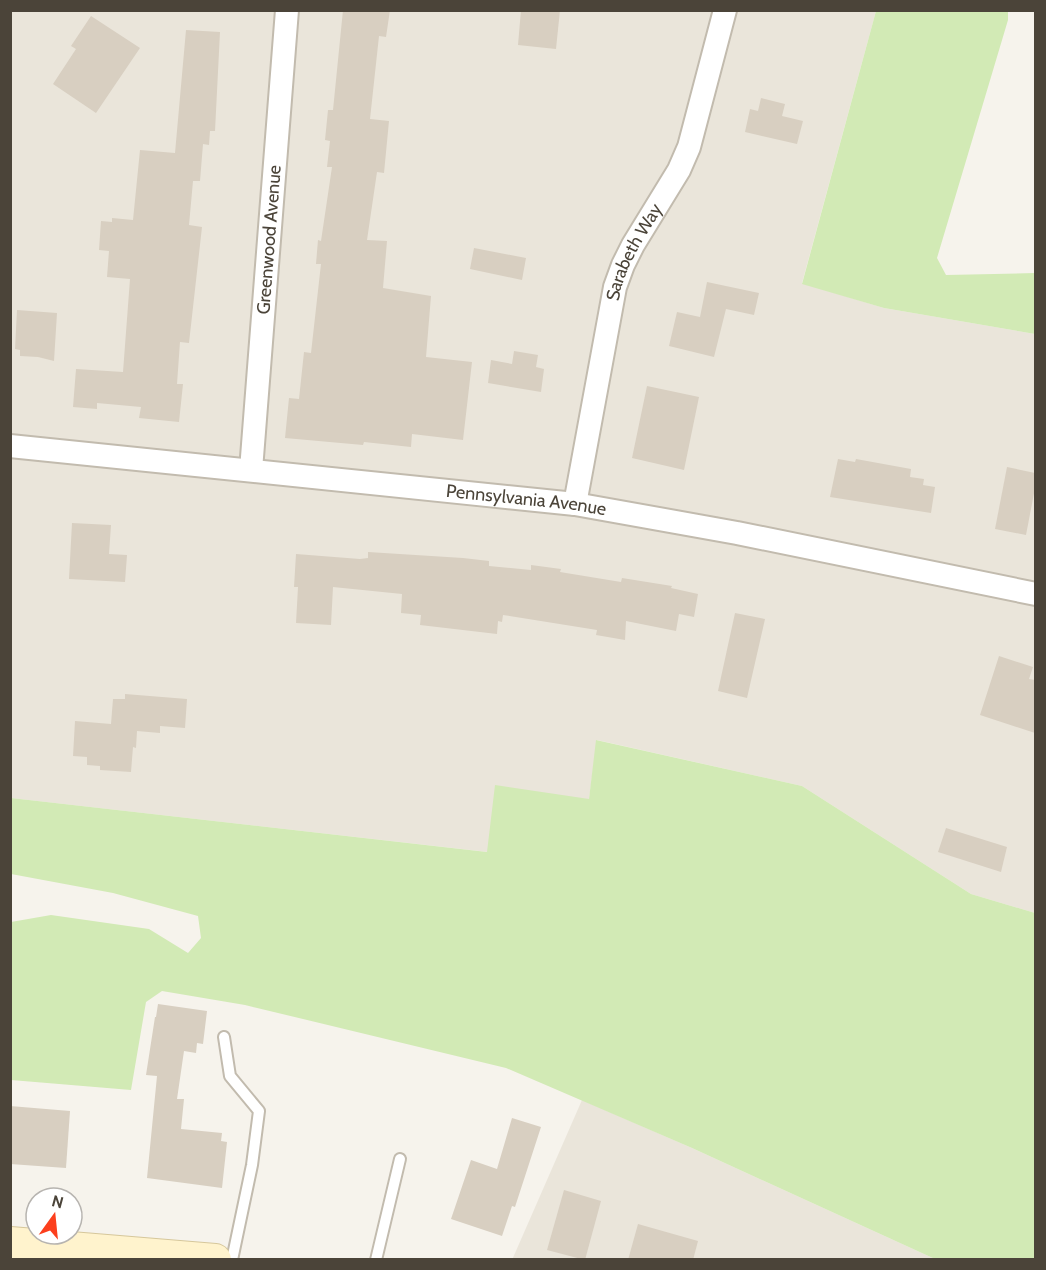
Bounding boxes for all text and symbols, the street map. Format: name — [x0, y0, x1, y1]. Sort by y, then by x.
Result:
street label: Greenwood Avenue — [252, 164, 286, 315]
street label: Sarabeth Way — [602, 199, 667, 303]
street label: Pennsylvania Avenue — [445, 480, 608, 520]
north arrow — [24, 1186, 84, 1246]
text: N — [50, 1191, 66, 1213]

